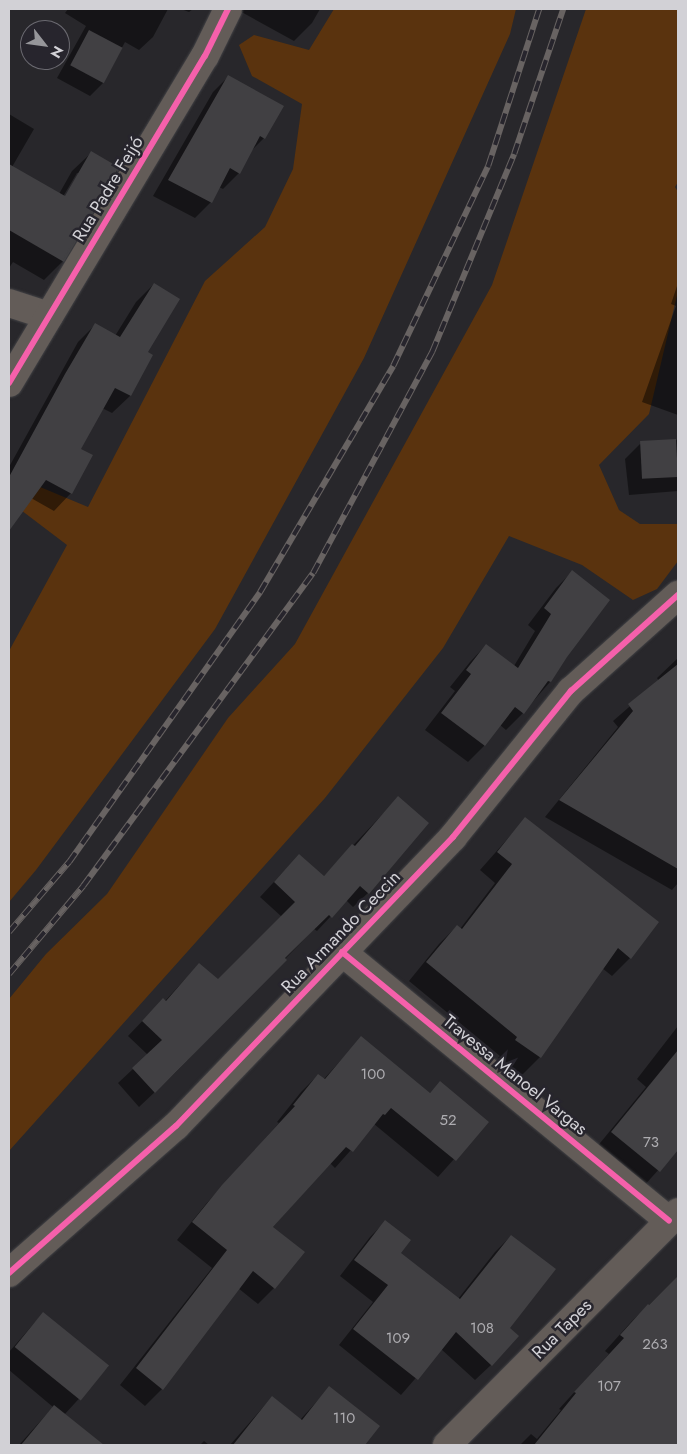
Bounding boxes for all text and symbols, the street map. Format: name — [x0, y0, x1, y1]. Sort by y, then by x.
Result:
north arrow — [20, 20, 70, 70]
text: N — [46, 42, 69, 62]
street label: Rua Padre Feijó — [68, 132, 148, 246]
street label: Rua Armando Ceccin — [277, 866, 405, 998]
street label: Travessa Manoel Vargas — [439, 1010, 591, 1140]
house number: 100 — [361, 1066, 385, 1084]
house number: 52 — [440, 1112, 456, 1130]
house number: 73 — [643, 1134, 659, 1152]
street label: Rua Tapes — [528, 1295, 596, 1363]
house number: 108 — [470, 1320, 494, 1338]
house number: 109 — [386, 1330, 410, 1348]
house number: 263 — [642, 1336, 668, 1354]
house number: 107 — [597, 1378, 621, 1396]
house number: 110 — [333, 1410, 355, 1428]

